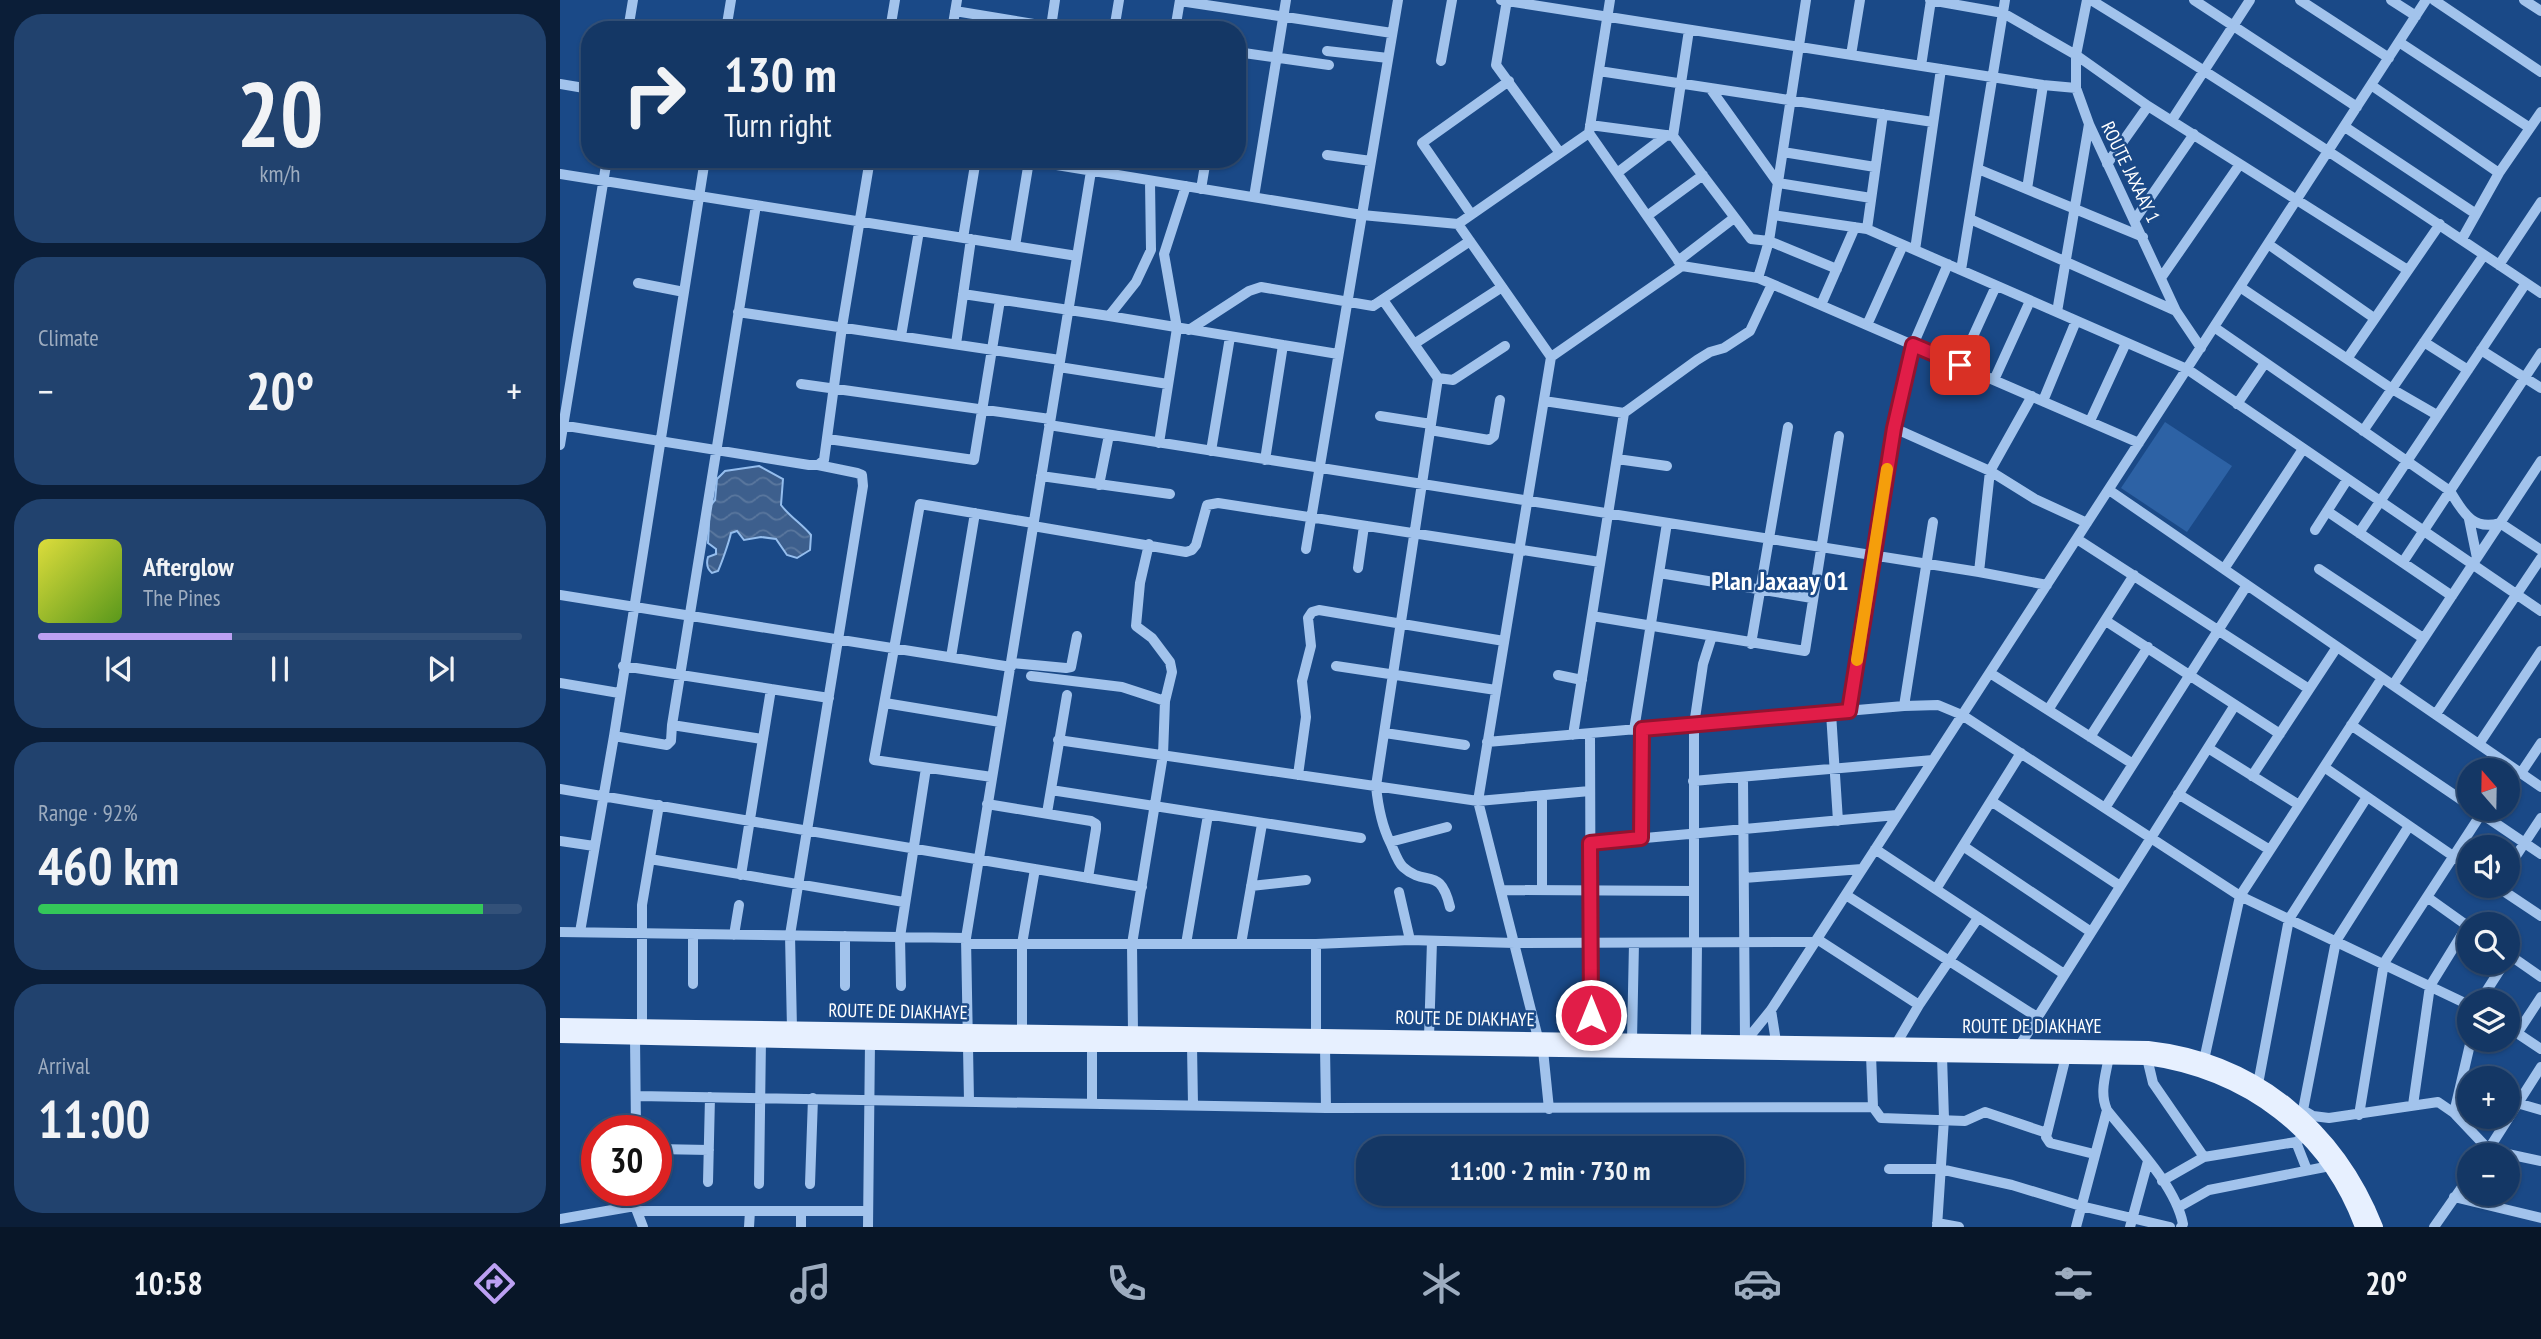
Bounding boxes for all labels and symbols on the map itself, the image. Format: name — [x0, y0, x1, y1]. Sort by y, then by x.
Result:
street label: ROUTE JAXAAY 1 — [2096, 118, 2166, 226]
pin — [1930, 335, 1990, 395]
district label: Plan Jaxaay 01 — [1711, 564, 1849, 597]
north arrow — [2457, 758, 2520, 821]
position arrow — [1554, 978, 1628, 1052]
street label: ROUTE DE DIAKHAYE — [828, 998, 968, 1024]
street label: ROUTE DE DIAKHAYE — [1395, 1005, 1535, 1031]
street label: ROUTE DE DIAKHAYE — [1962, 1014, 2102, 1038]
speed limit sign: 30 — [581, 1115, 672, 1206]

